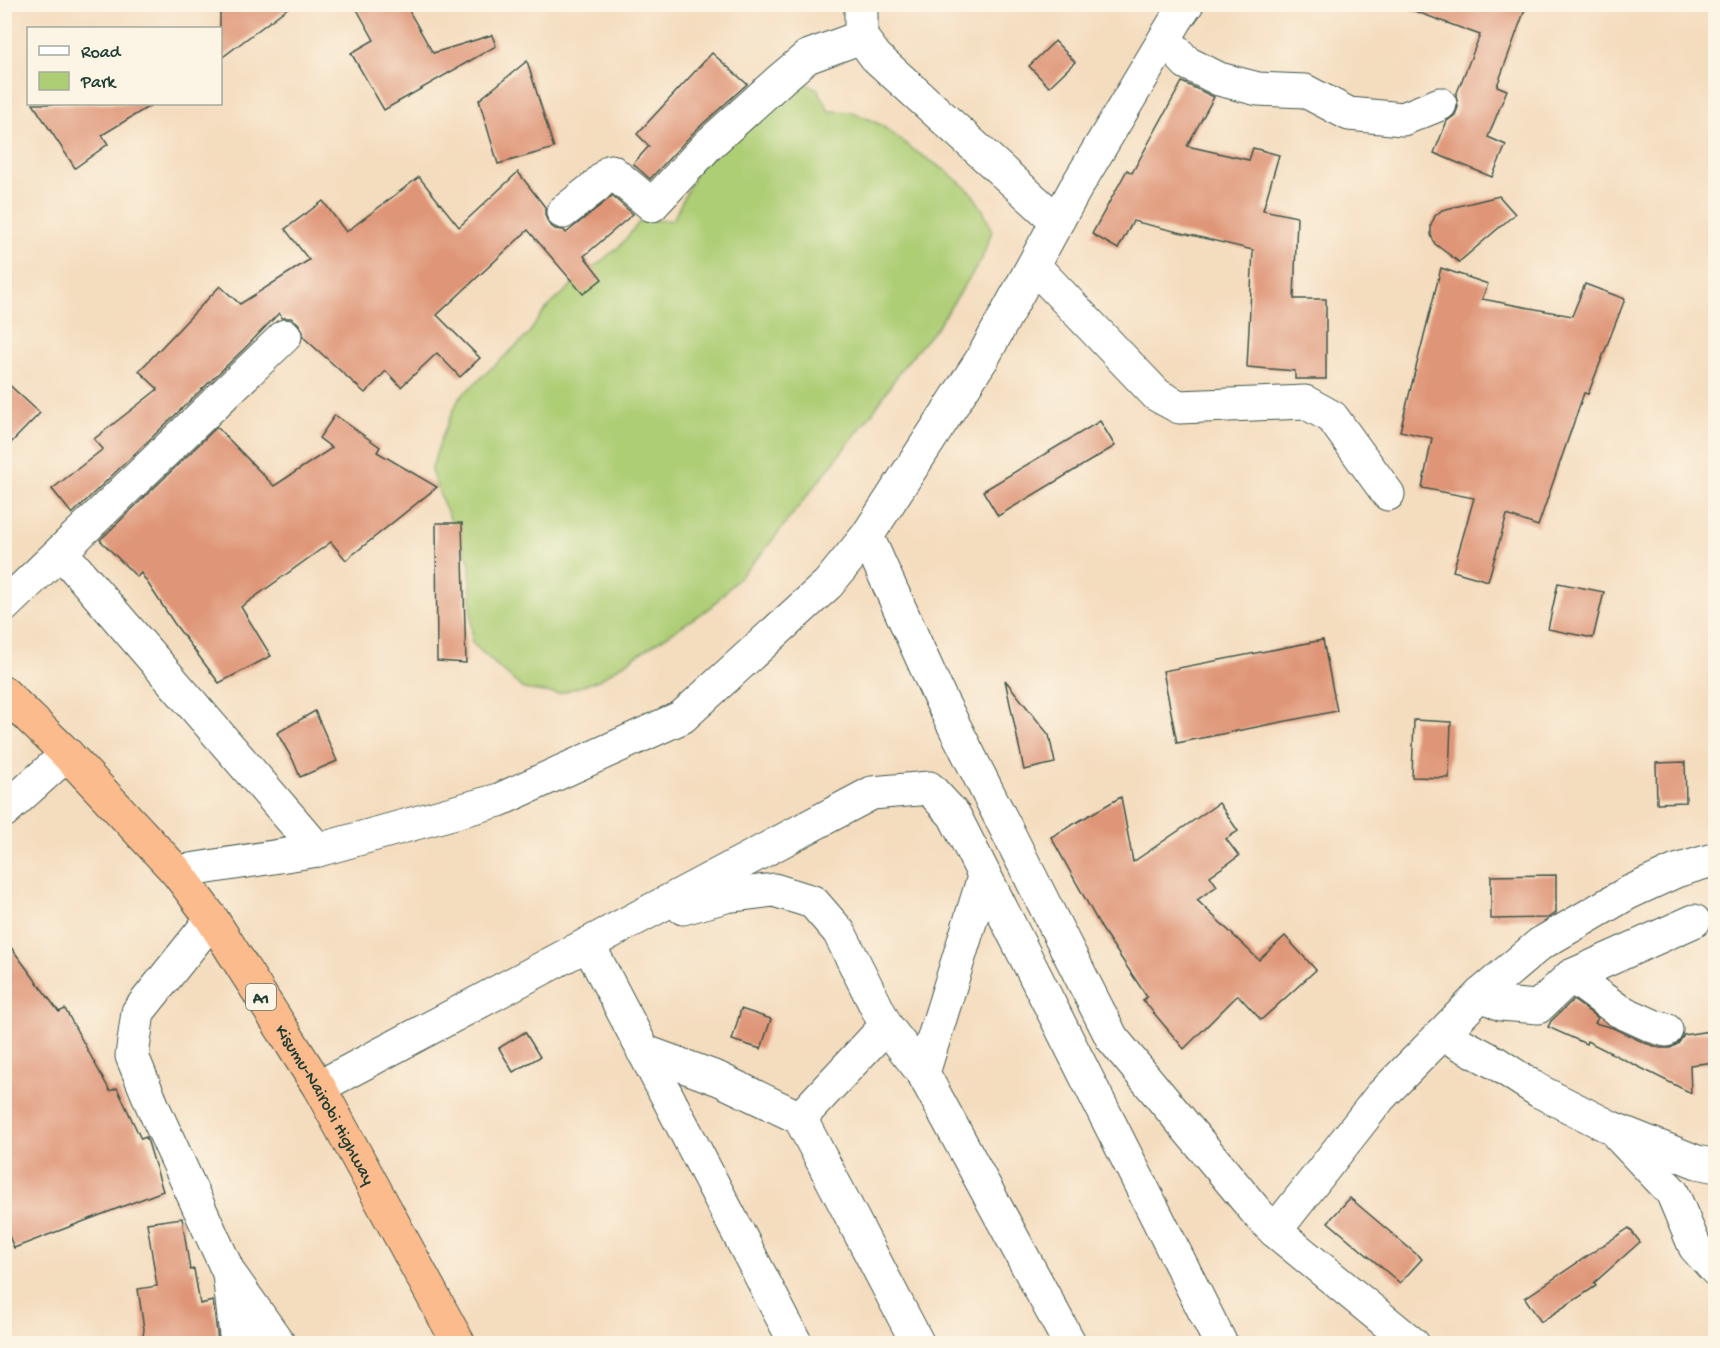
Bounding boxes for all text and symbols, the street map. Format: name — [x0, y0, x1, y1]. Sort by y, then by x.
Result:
legend — [27, 27, 222, 105]
text: Road — [81, 43, 122, 64]
text: Park — [80, 73, 117, 94]
road number: A1 — [246, 984, 276, 1010]
street label: Kisumu-Nairobi Highway — [269, 1021, 378, 1189]

